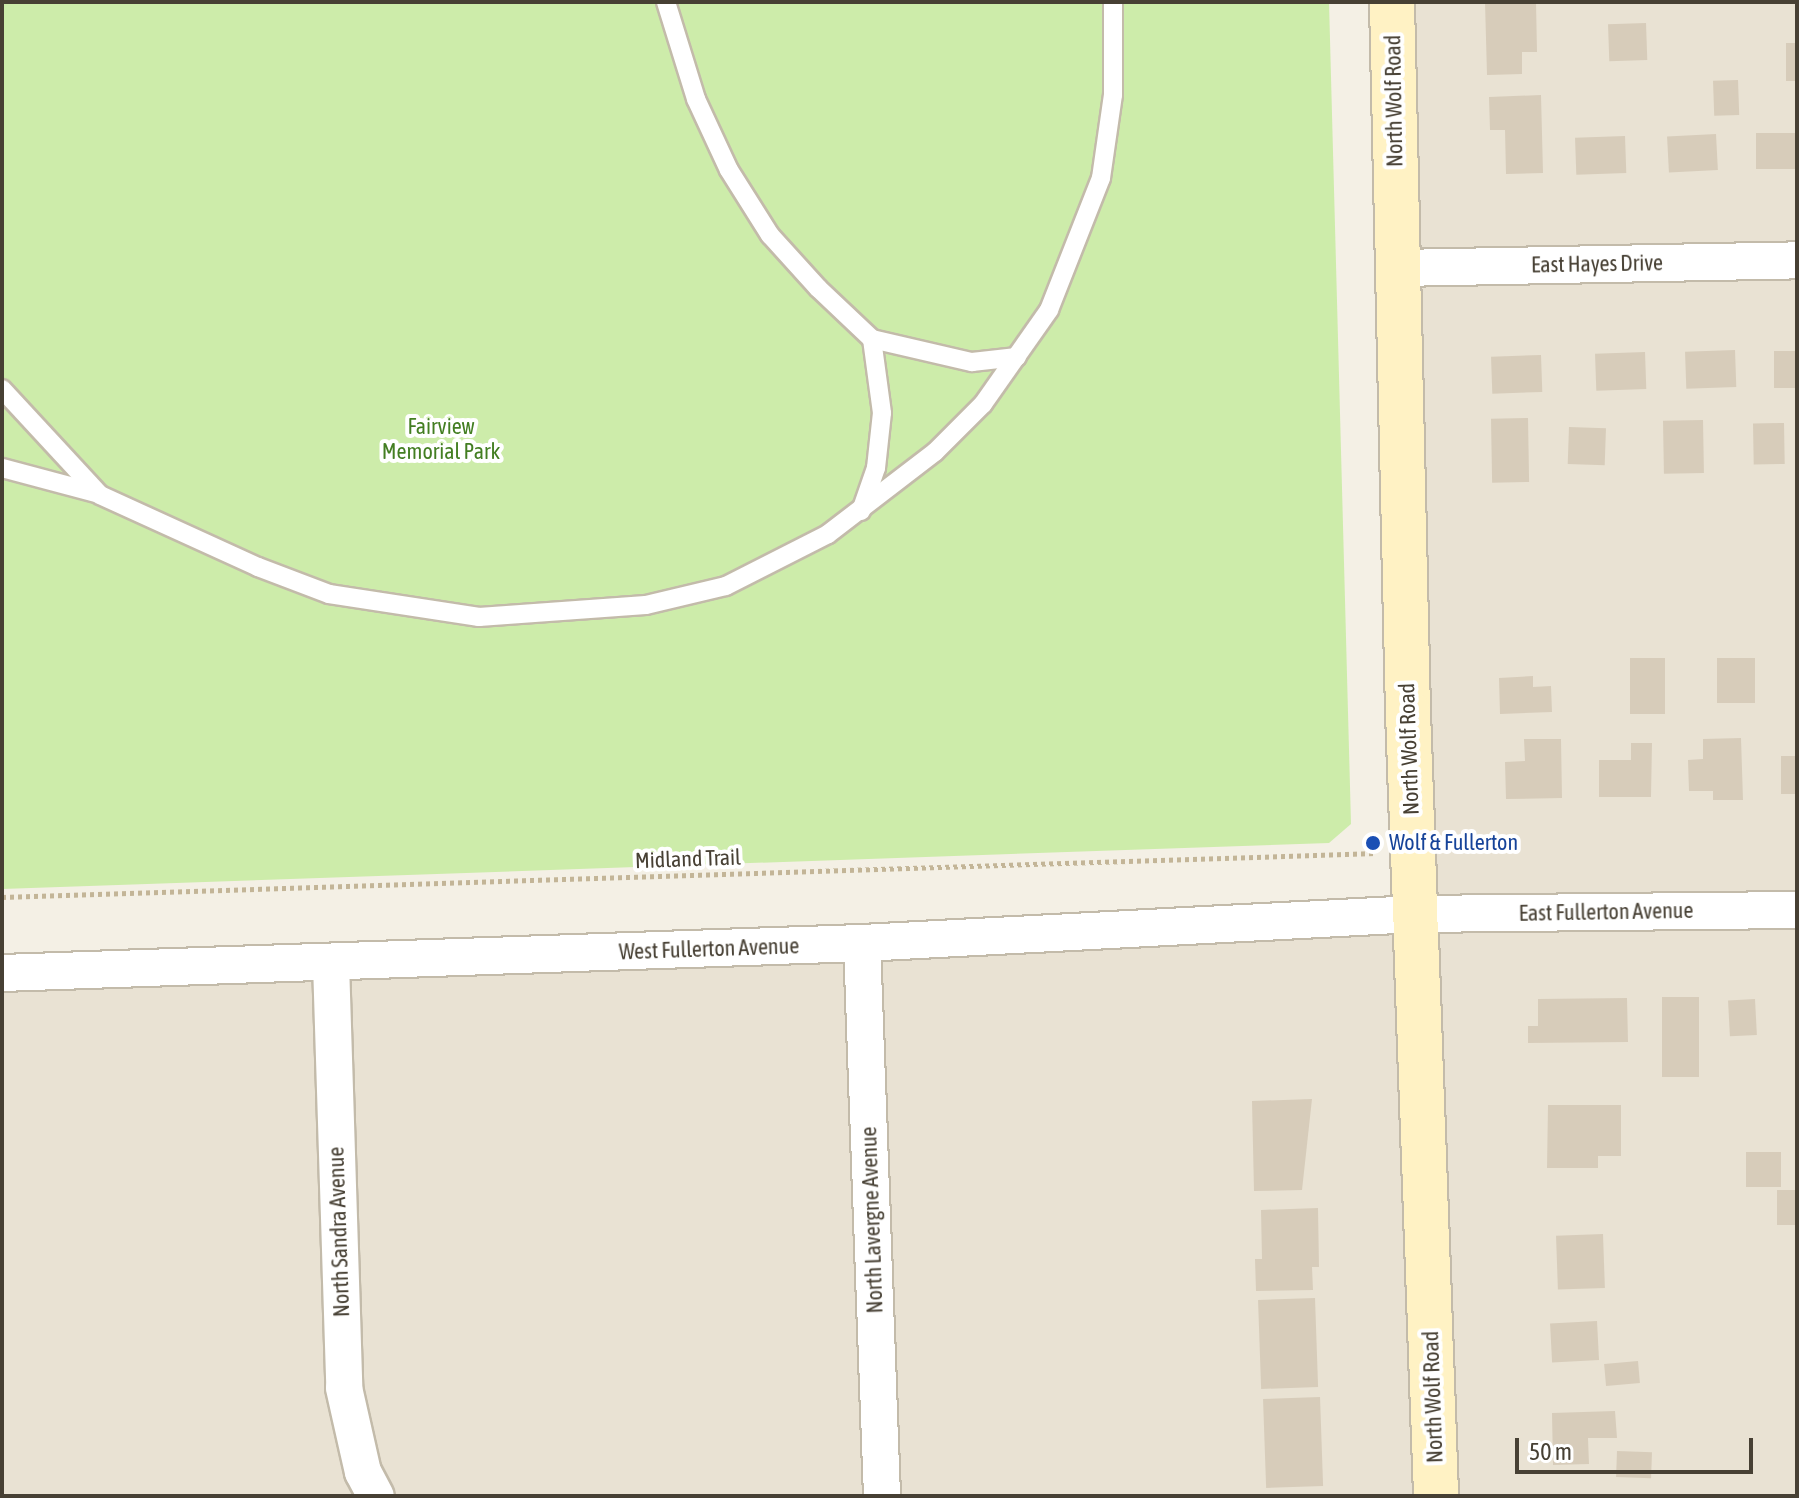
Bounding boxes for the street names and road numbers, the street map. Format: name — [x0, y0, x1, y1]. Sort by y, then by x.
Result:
street label: North Wolf Road — [1380, 35, 1408, 167]
street label: East Hayes Drive — [1531, 250, 1663, 278]
street label: North Wolf Road — [1394, 683, 1424, 815]
street label: Midland Trail — [635, 844, 741, 874]
street label: East Fullerton Avenue — [1518, 897, 1694, 927]
street label: West Fullerton Avenue — [618, 933, 800, 965]
street label: North Lavergne Avenue — [856, 1126, 888, 1314]
street label: North Sandra Avenue — [323, 1146, 355, 1318]
street label: North Wolf Road — [1418, 1331, 1448, 1463]

